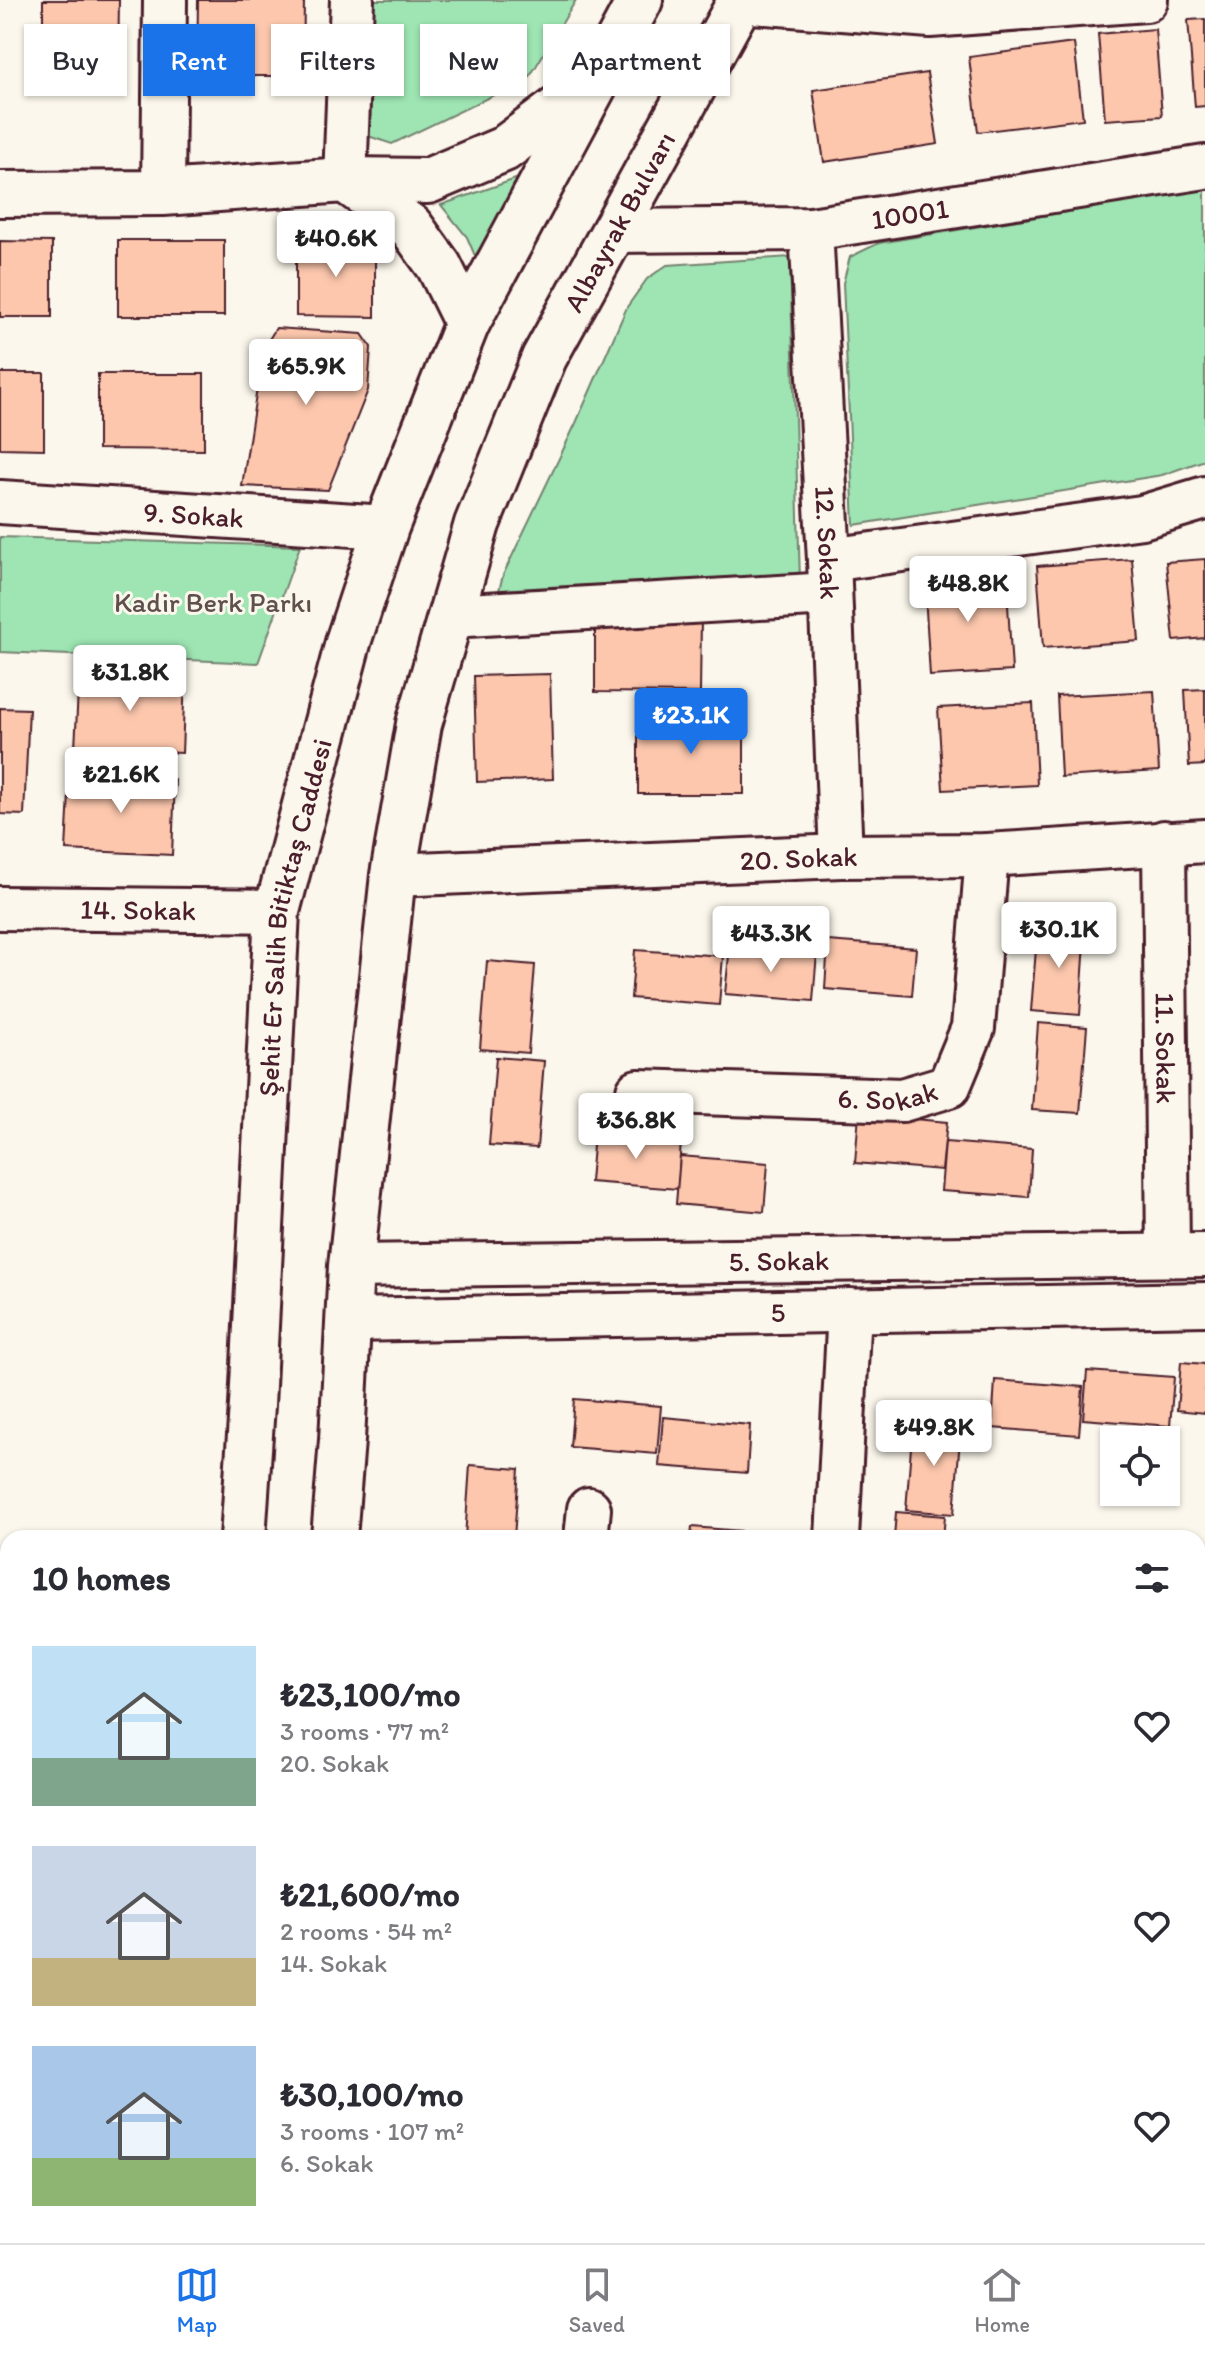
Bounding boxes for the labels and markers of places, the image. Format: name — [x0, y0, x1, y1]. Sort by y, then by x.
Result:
pin: ₺40.6K — [271, 211, 401, 279]
pin: ₺65.9K — [241, 339, 371, 407]
pin: ₺48.8K — [903, 556, 1033, 624]
pin: ₺31.8K — [65, 645, 195, 713]
pin: ₺23.1K — [626, 688, 756, 756]
pin: ₺21.6K — [56, 747, 186, 815]
pin: ₺30.1K — [994, 902, 1124, 970]
pin: ₺43.3K — [706, 906, 836, 974]
pin: ₺36.8K — [571, 1093, 701, 1161]
pin: ₺49.8K — [869, 1400, 999, 1468]

